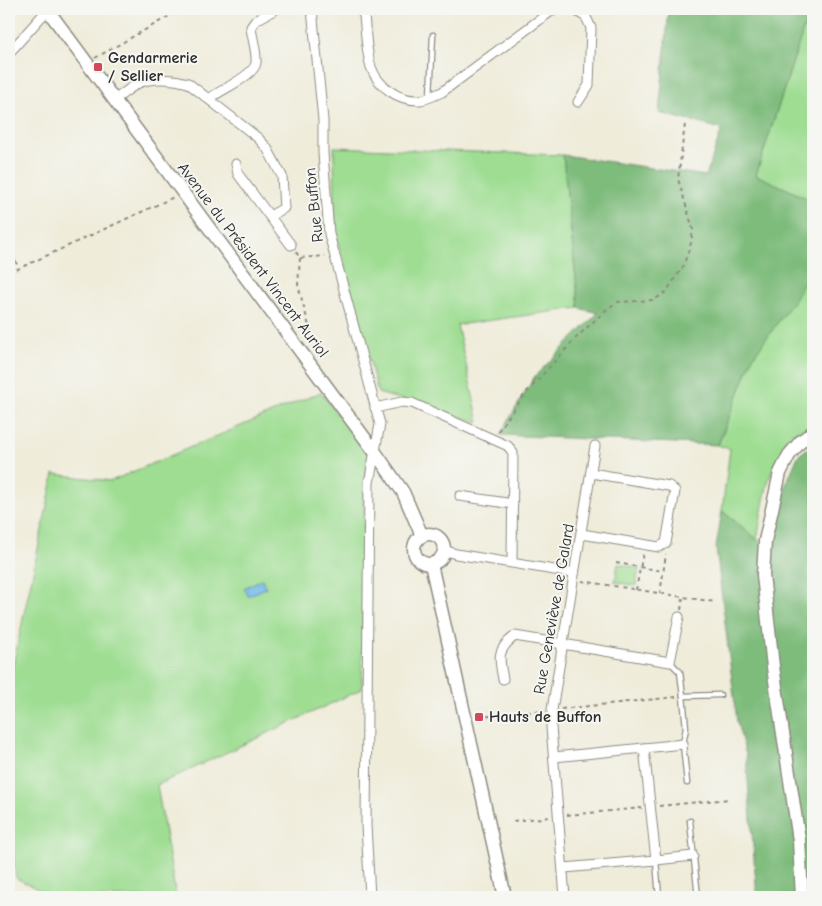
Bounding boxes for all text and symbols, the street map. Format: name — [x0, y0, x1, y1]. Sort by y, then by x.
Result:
place label: Gendarmerie / Sellier — [108, 49, 198, 85]
marker: Gendarmerie / Sellier — [92, 61, 104, 73]
street label: Avenue du Président Vincent Auriol — [174, 159, 332, 361]
street label: Rue Buffon — [301, 167, 327, 243]
street label: Rue Geneviève de Galard — [530, 522, 578, 696]
place label: Hauts de Buffon — [489, 708, 601, 726]
marker: Hauts de Buffon — [473, 711, 485, 723]

